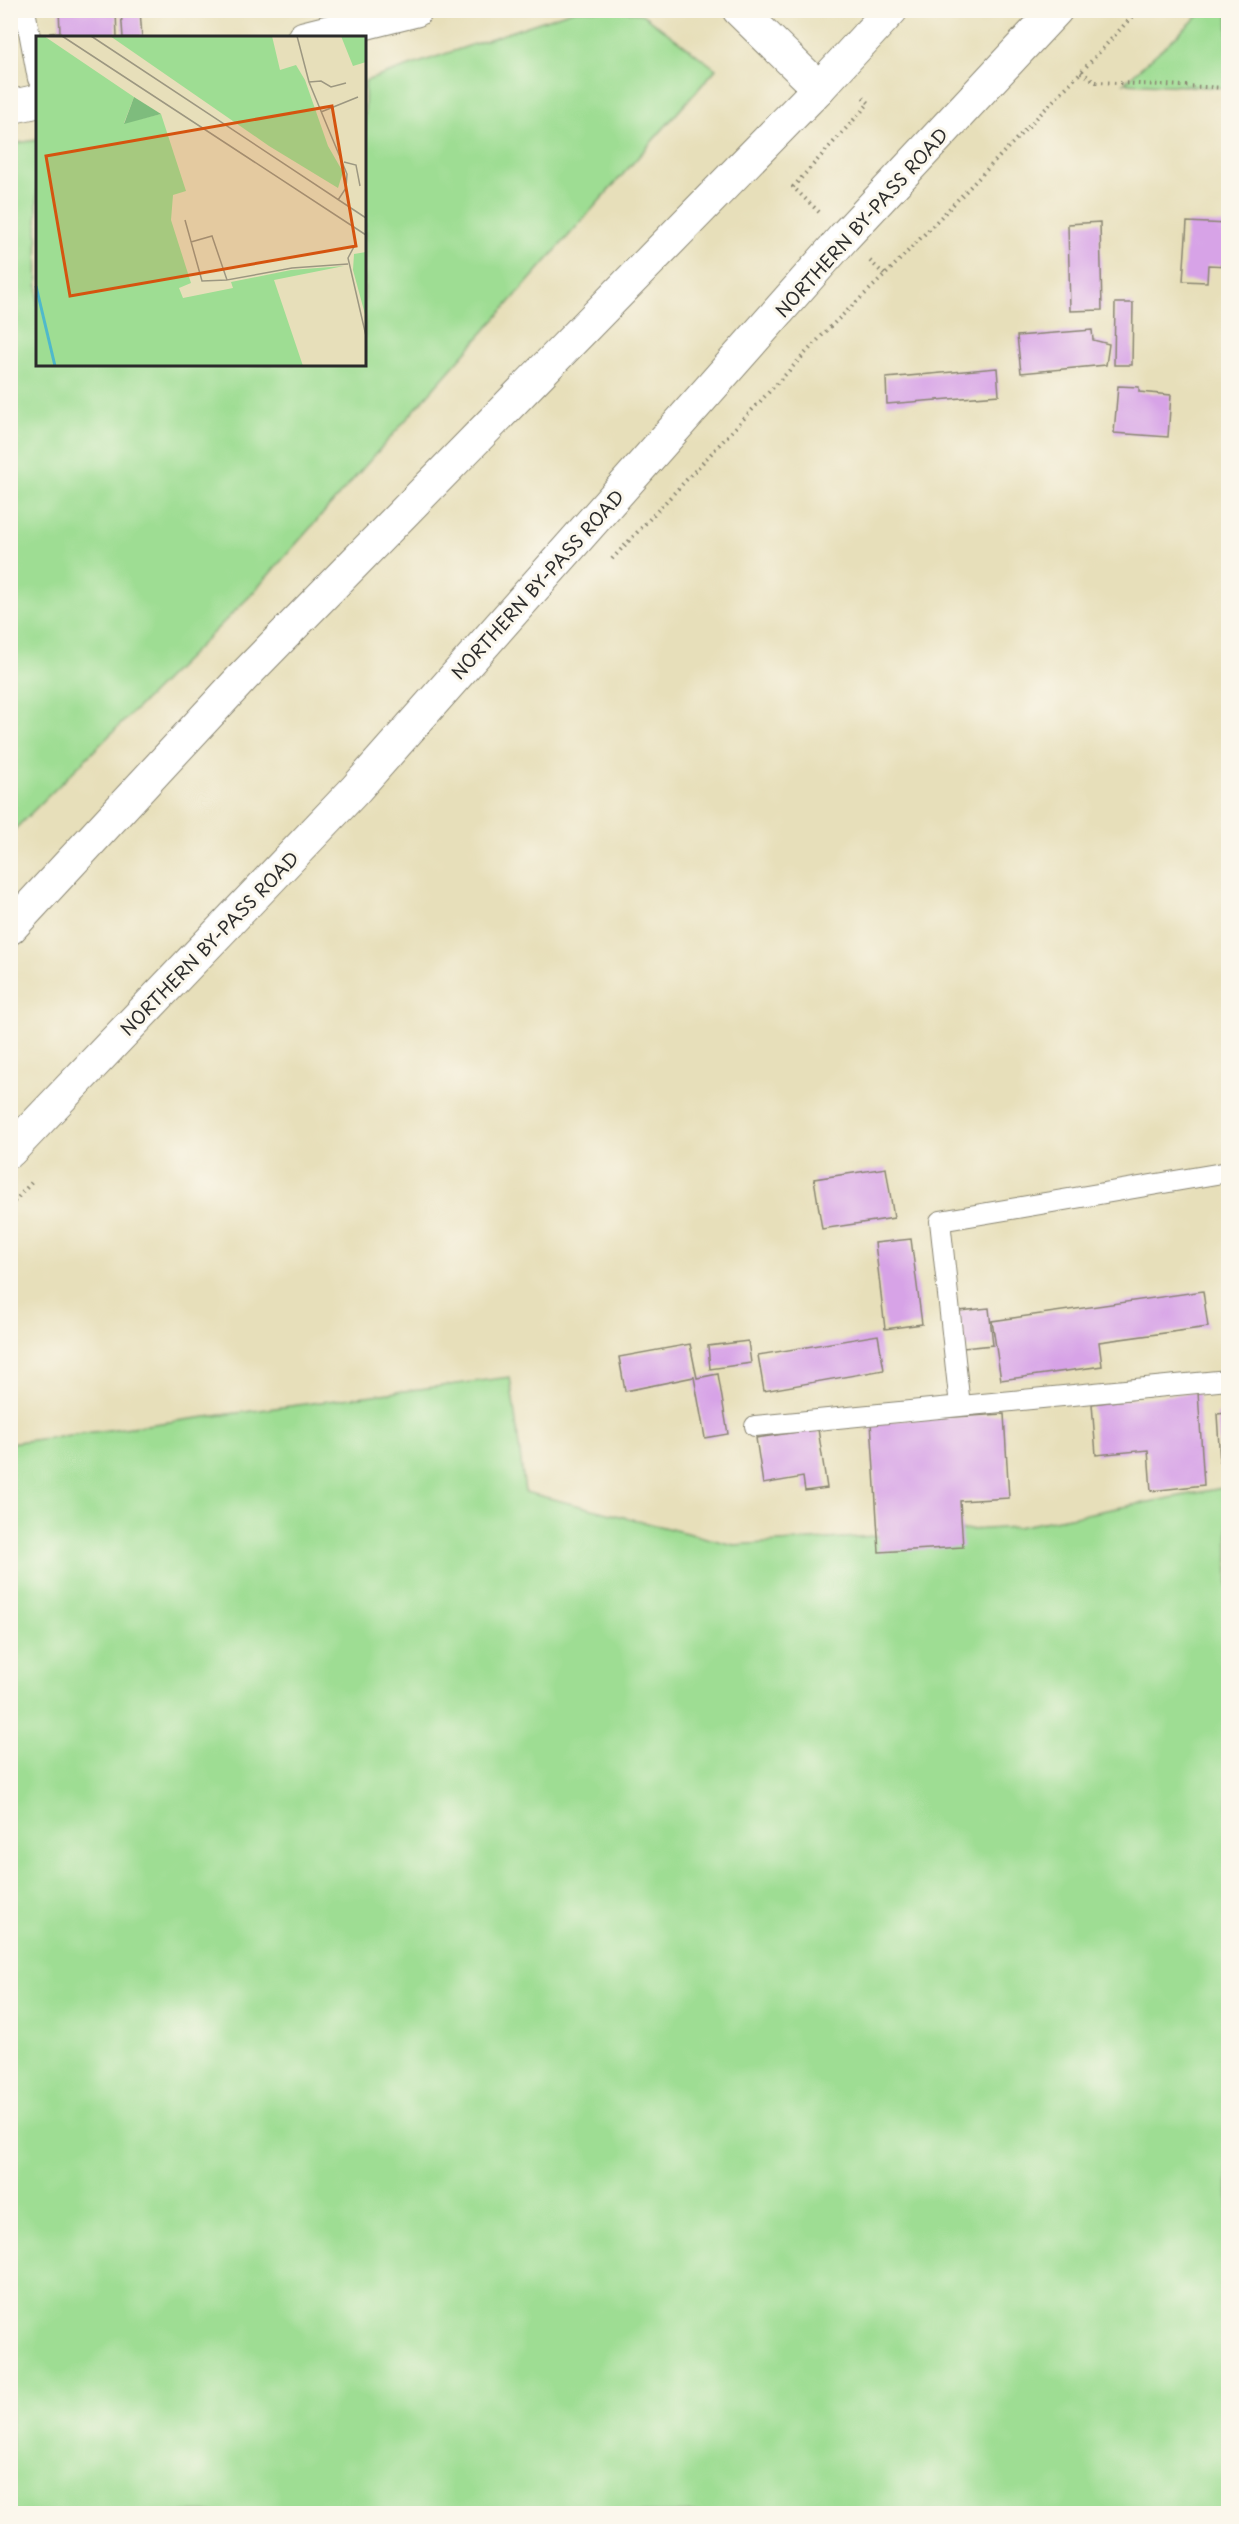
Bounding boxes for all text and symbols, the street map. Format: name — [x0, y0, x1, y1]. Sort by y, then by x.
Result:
inset map — [36, 36, 366, 366]
street label: NORTHERN BY-PASS ROAD — [768, 121, 954, 323]
street label: NORTHERN BY-PASS ROAD — [444, 483, 630, 685]
street label: NORTHERN BY-PASS ROAD — [113, 845, 305, 1041]

